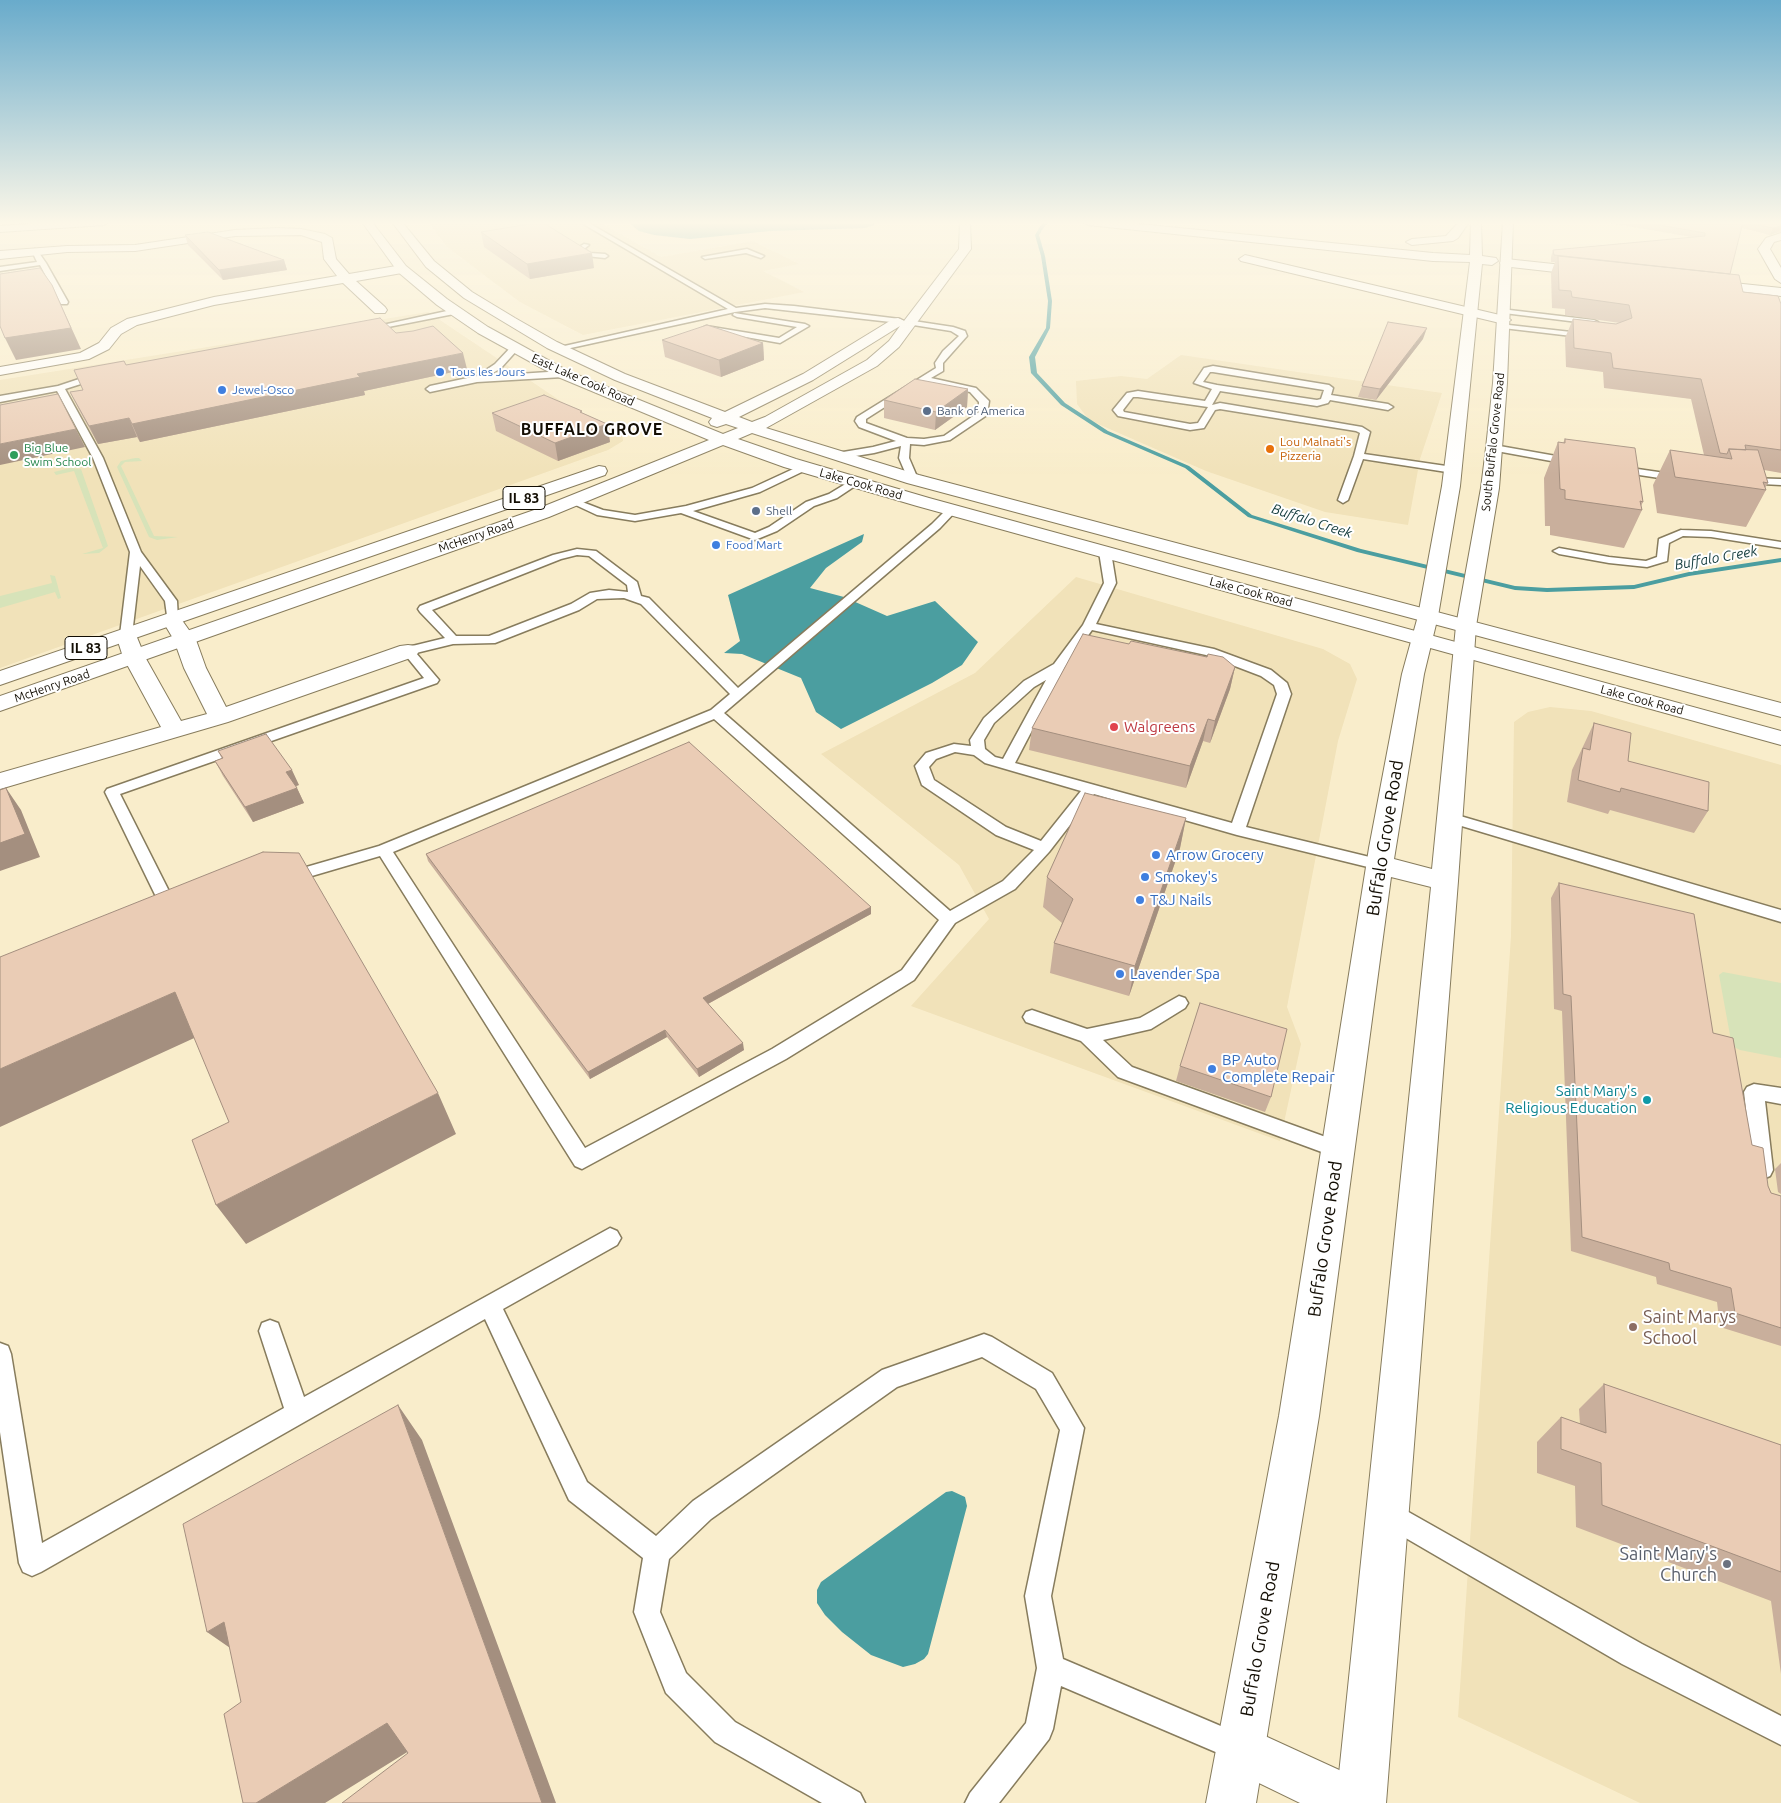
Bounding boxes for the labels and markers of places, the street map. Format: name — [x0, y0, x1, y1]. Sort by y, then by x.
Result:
place label: Tous les Jours — [450, 365, 525, 379]
marker: Tous les Jours — [434, 366, 446, 378]
place label: Jewel-Osco — [232, 383, 294, 397]
marker: Jewel-Osco — [216, 384, 228, 396]
place label: Bank of America — [937, 404, 1025, 418]
marker: Bank of America — [921, 405, 933, 417]
place label: Lou Malnati's Pizzeria — [1280, 435, 1351, 463]
place label: Big Blue Swim School — [24, 441, 92, 469]
marker: Lou Malnati's Pizzeria — [1264, 443, 1276, 455]
marker: Big Blue Swim School — [8, 449, 20, 461]
place label: Shell — [766, 504, 792, 518]
marker: Shell — [750, 505, 762, 517]
place label: Food Mart — [726, 538, 782, 552]
marker: Food Mart — [710, 539, 722, 551]
place label: Walgreens — [1124, 718, 1195, 736]
marker: Walgreens — [1108, 721, 1120, 733]
place label: Arrow Grocery — [1166, 846, 1264, 864]
marker: Arrow Grocery — [1150, 849, 1162, 861]
place label: Smokey's — [1155, 868, 1218, 886]
marker: Smokey's — [1139, 871, 1151, 883]
place label: T&J Nails — [1150, 891, 1211, 909]
marker: T&J Nails — [1134, 894, 1146, 906]
place label: Lavender Spa — [1130, 965, 1220, 983]
marker: Lavender Spa — [1114, 968, 1126, 980]
place label: BP Auto Complete Repair — [1222, 1051, 1335, 1086]
marker: BP Auto Complete Repair — [1206, 1063, 1218, 1075]
place label: Saint Mary's Religious Education — [1505, 1082, 1637, 1117]
marker: Saint Mary's Religious Education — [1641, 1094, 1653, 1106]
place label: Saint Marys School — [1643, 1306, 1736, 1348]
marker: Saint Marys School — [1627, 1321, 1639, 1333]
place label: Saint Mary's Church — [1620, 1543, 1717, 1586]
marker: Saint Mary's Church — [1721, 1558, 1733, 1570]

